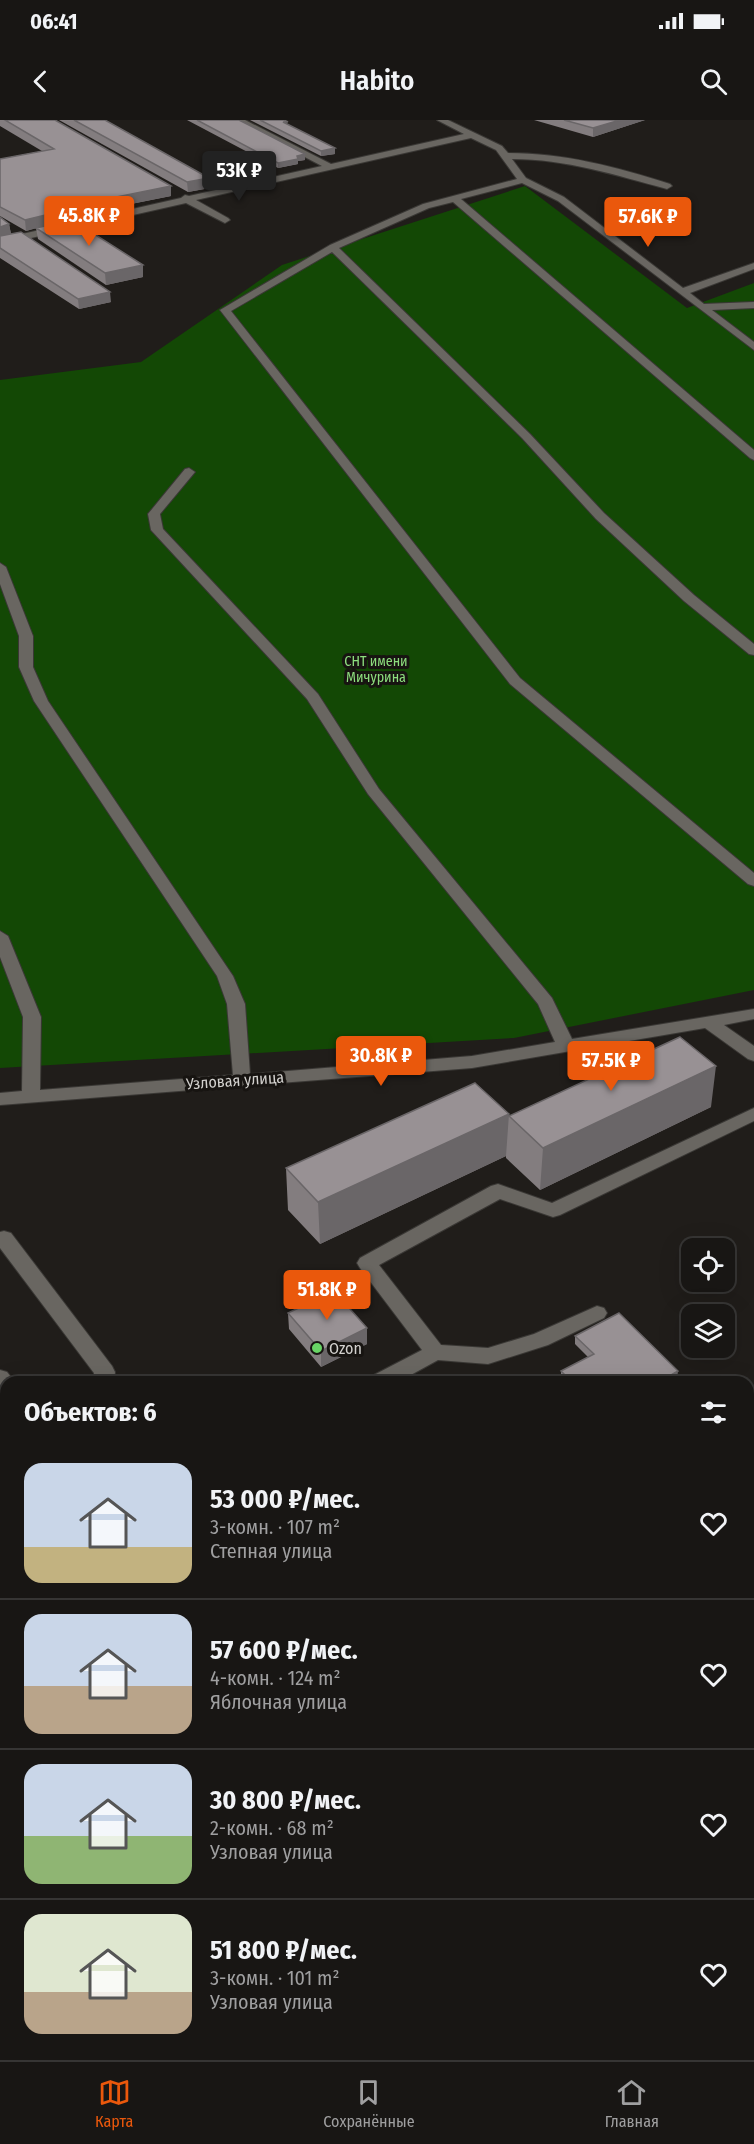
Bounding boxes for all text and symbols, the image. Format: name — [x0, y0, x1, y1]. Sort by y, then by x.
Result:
text: 06:41 — [30, 8, 78, 35]
icon: back — [24, 65, 57, 98]
text: Habito — [340, 65, 414, 97]
icon: search — [697, 65, 730, 98]
pin: 53K ₽ — [197, 151, 281, 202]
text: 53K ₽ — [216, 158, 262, 182]
pin: 45.8K ₽ — [34, 196, 144, 247]
pin: 57.6K ₽ — [593, 197, 703, 248]
text: 45.8K ₽ — [58, 203, 120, 227]
text: 57.6K ₽ — [618, 204, 678, 228]
park label: СНТ имени Мичурина — [344, 653, 408, 686]
pin: 30.8K ₽ — [326, 1036, 436, 1087]
pin: 57.5K ₽ — [556, 1041, 666, 1092]
text: 30.8K ₽ — [350, 1043, 412, 1067]
text: 57.5K ₽ — [581, 1048, 641, 1072]
street label: Узловая улица — [184, 1068, 285, 1093]
map controls — [681, 1238, 735, 1358]
button: locate — [681, 1238, 735, 1292]
pin: 51.8K ₽ — [272, 1270, 382, 1321]
text: 51.8K ₽ — [298, 1277, 356, 1301]
button: layers — [681, 1304, 735, 1358]
place label: Ozon — [329, 1339, 362, 1358]
marker: Ozon — [310, 1341, 324, 1355]
icon: filters — [697, 1396, 730, 1429]
text: Объектов: 6 — [24, 1397, 157, 1428]
text: 53 000 ₽/мес. — [210, 1484, 360, 1515]
icon: home — [72, 1487, 144, 1559]
icon: heart — [697, 1507, 730, 1540]
text: 3-комн. · 107 m² — [210, 1515, 340, 1539]
text: Степная улица — [210, 1539, 332, 1563]
text: 57 600 ₽/мес. — [210, 1635, 358, 1666]
icon: home — [72, 1638, 144, 1710]
icon: heart — [697, 1658, 730, 1691]
text: 4-комн. · 124 m² — [210, 1666, 341, 1690]
text: Яблочная улица — [210, 1690, 347, 1714]
text: 30 800 ₽/мес. — [210, 1785, 361, 1816]
icon: home — [72, 1788, 144, 1860]
icon: heart — [697, 1808, 730, 1841]
text: 2-комн. · 68 m² — [210, 1816, 334, 1840]
text: Узловая улица — [210, 1840, 333, 1864]
text: 51 800 ₽/мес. — [210, 1935, 357, 1966]
icon: home — [72, 1938, 144, 2010]
icon: heart — [697, 1958, 730, 1991]
text: 3-комн. · 101 m² — [210, 1966, 340, 1990]
text: Узловая улица — [210, 1990, 333, 2014]
tab: Карта — [95, 2076, 133, 2131]
tab: Сохранённые — [323, 2076, 415, 2131]
tab: Главная — [605, 2076, 659, 2131]

